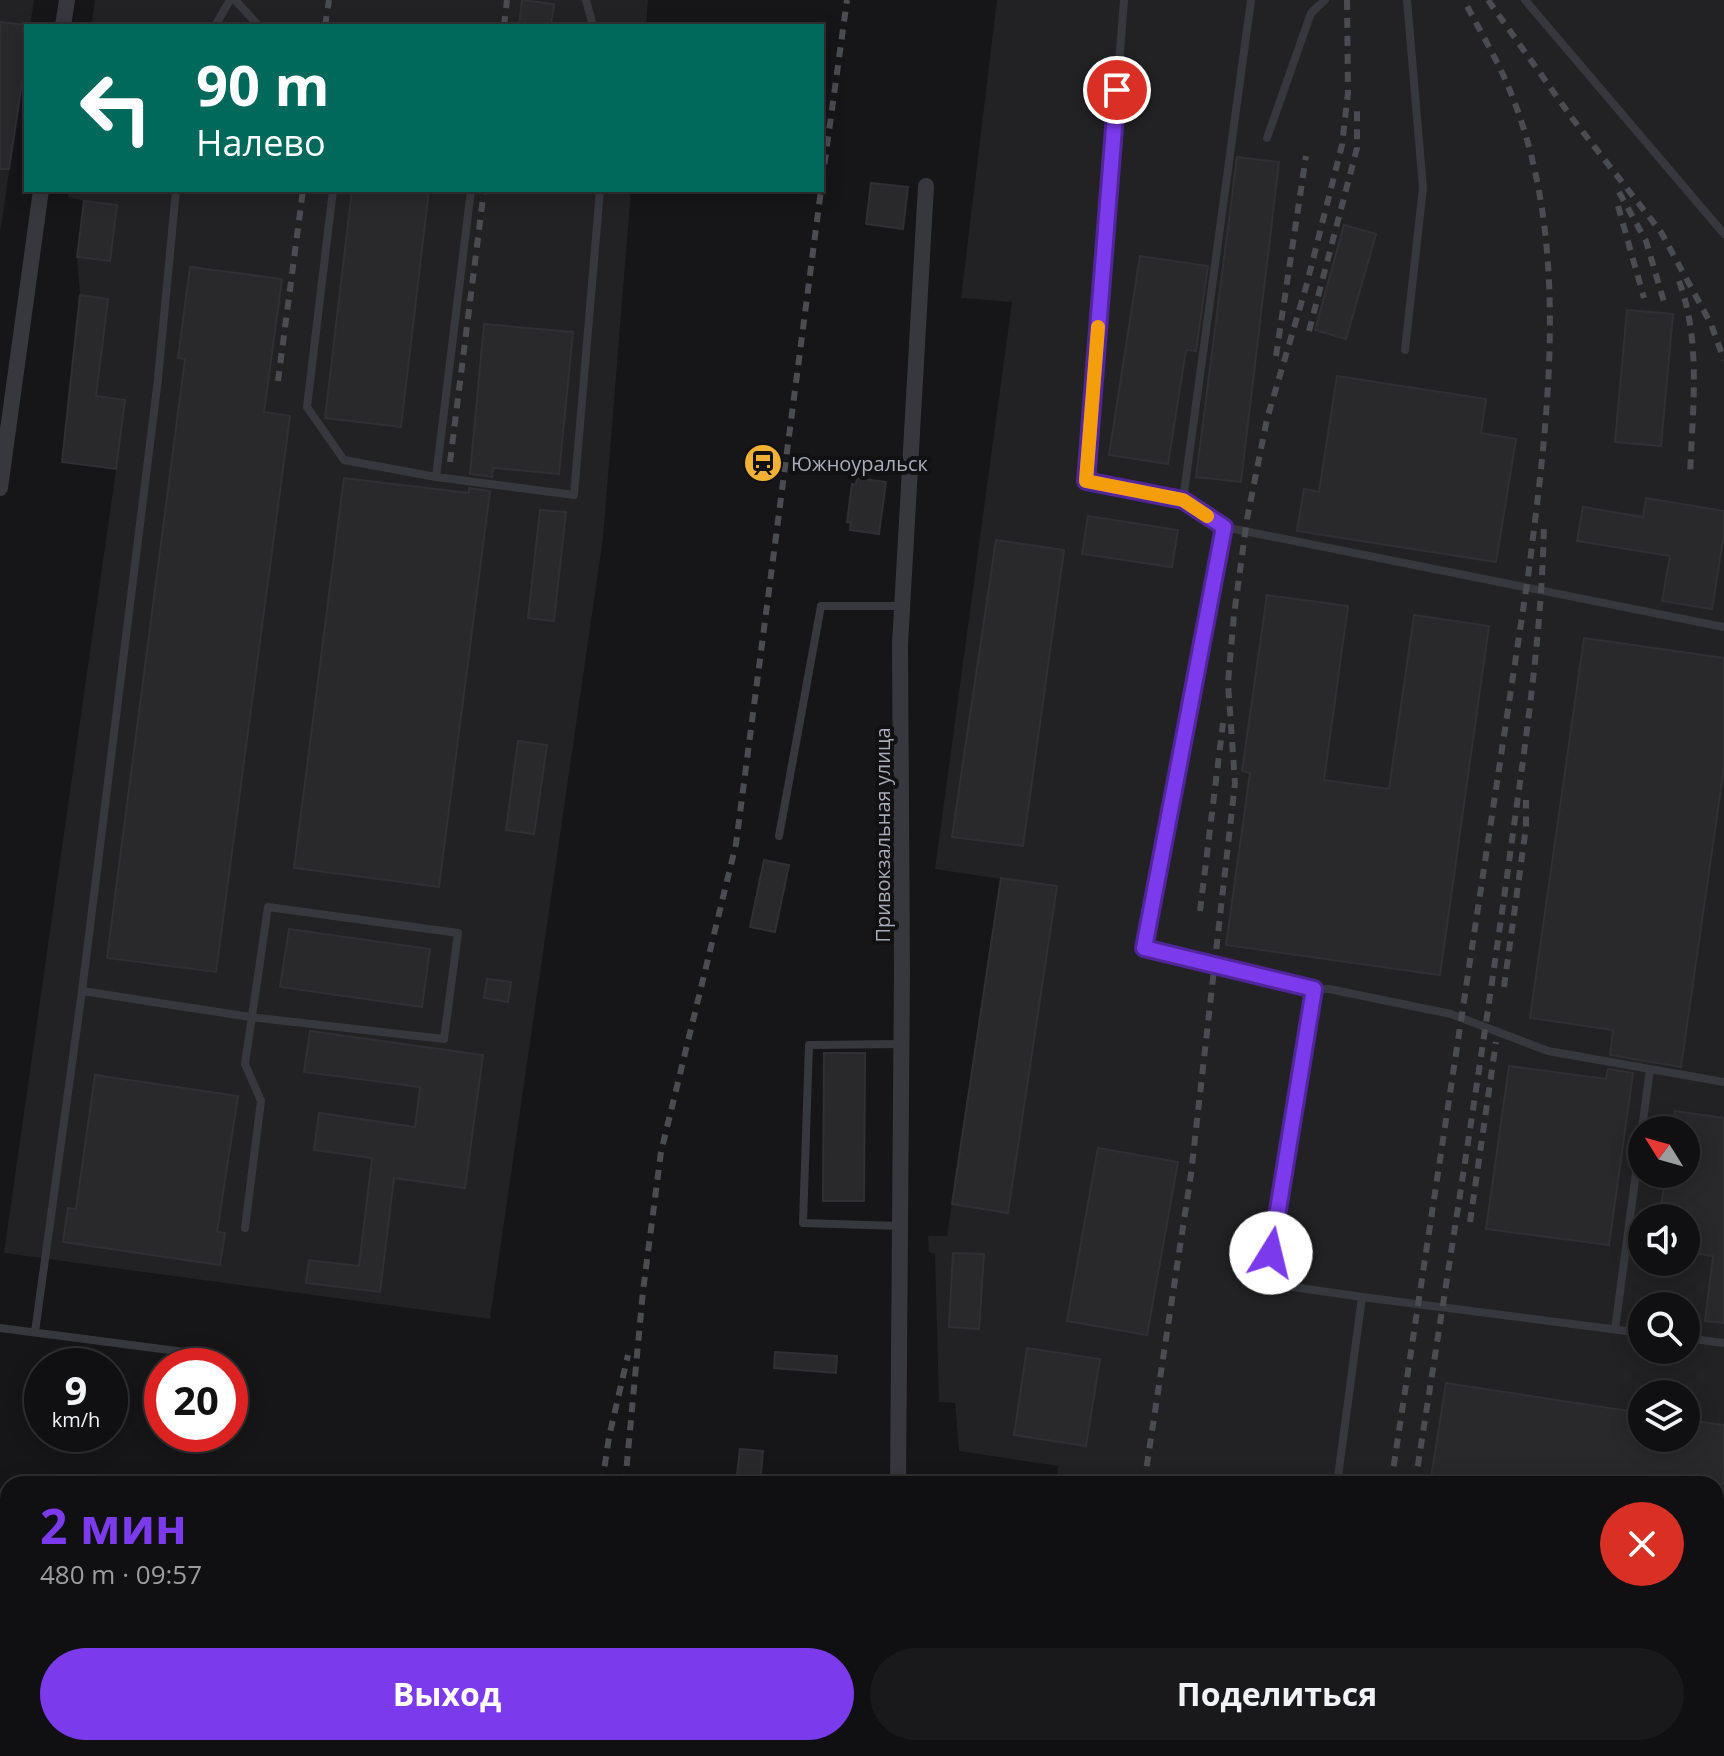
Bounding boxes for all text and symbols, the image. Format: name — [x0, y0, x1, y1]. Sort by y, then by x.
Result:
text: 90 m — [196, 46, 330, 122]
icon: left — [64, 56, 168, 160]
pin — [1083, 56, 1151, 124]
icon: arrive — [1095, 68, 1139, 112]
text: Налево — [196, 118, 326, 167]
station icon: Южноуральск — [742, 442, 784, 484]
place label: Южноуральск — [791, 450, 929, 477]
street label: Привокзальная улица — [869, 727, 896, 943]
north arrow — [1628, 1116, 1700, 1188]
map controls — [1628, 1116, 1700, 1452]
button: sound — [1628, 1204, 1700, 1276]
position arrow — [1229, 1211, 1313, 1295]
button: search — [1628, 1292, 1700, 1364]
speed limit sign: 20 — [144, 1348, 248, 1452]
text: 9 — [65, 1362, 87, 1417]
button: layers — [1628, 1380, 1700, 1452]
text: km/h — [52, 1406, 100, 1433]
text: 2 мин — [40, 1493, 187, 1558]
button: close — [1600, 1502, 1684, 1586]
text: 480 m · 09:57 — [40, 1556, 202, 1592]
button: Выход — [40, 1648, 854, 1740]
button: Поделиться — [870, 1648, 1684, 1740]

